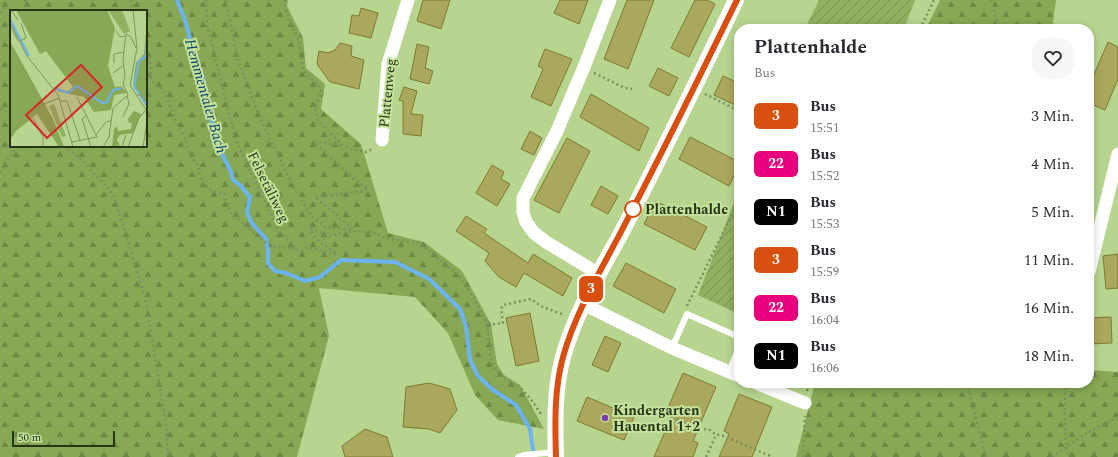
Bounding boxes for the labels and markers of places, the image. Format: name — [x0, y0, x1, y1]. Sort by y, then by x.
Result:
place label: Plattenhalde — [645, 199, 728, 220]
marker: Plattenhalde — [624, 200, 642, 218]
place label: Kindergarten Hauental 1+2 — [613, 400, 700, 437]
marker: Kindergarten Hauental 1+2 — [600, 413, 610, 423]

